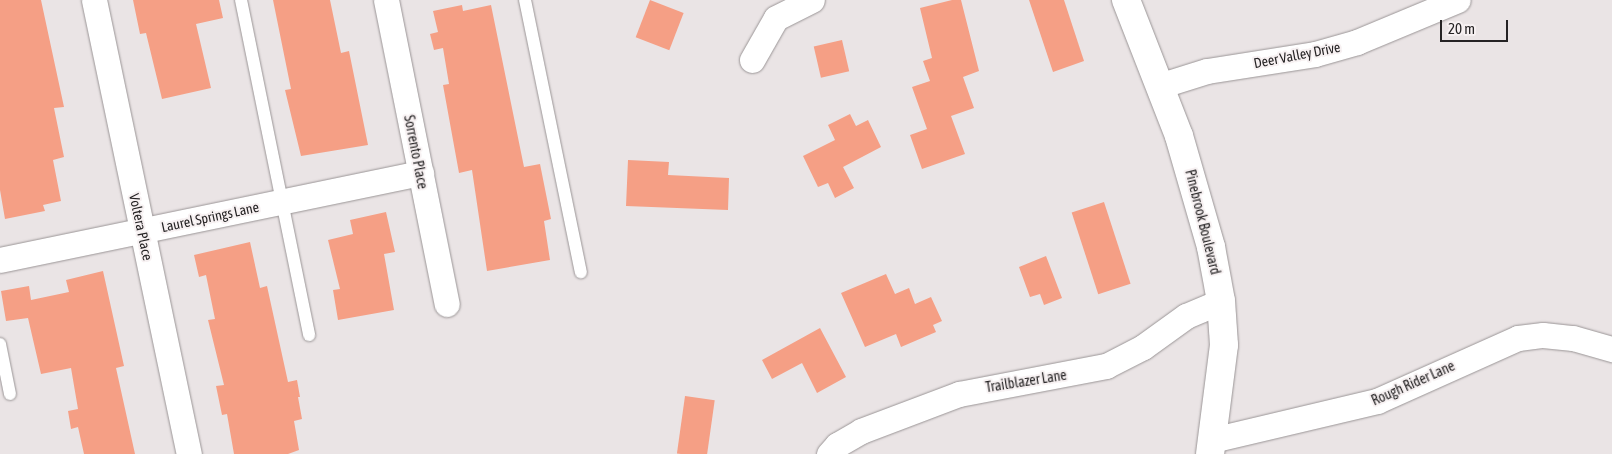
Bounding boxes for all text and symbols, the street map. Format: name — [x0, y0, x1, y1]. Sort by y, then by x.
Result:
scale bar — [1442, 10, 1510, 42]
text: 20 m — [1448, 20, 1475, 37]
street label: Deer Valley Drive — [1252, 38, 1342, 72]
street label: Sorrento Place — [401, 114, 431, 190]
street label: Pinebrook Boulevard — [1182, 168, 1224, 276]
street label: Voltera Place — [126, 192, 156, 262]
street label: Laurel Springs Lane — [160, 198, 260, 236]
street label: Rough Rider Lane — [1369, 357, 1457, 409]
street label: Trailblazer Lane — [984, 366, 1068, 396]

